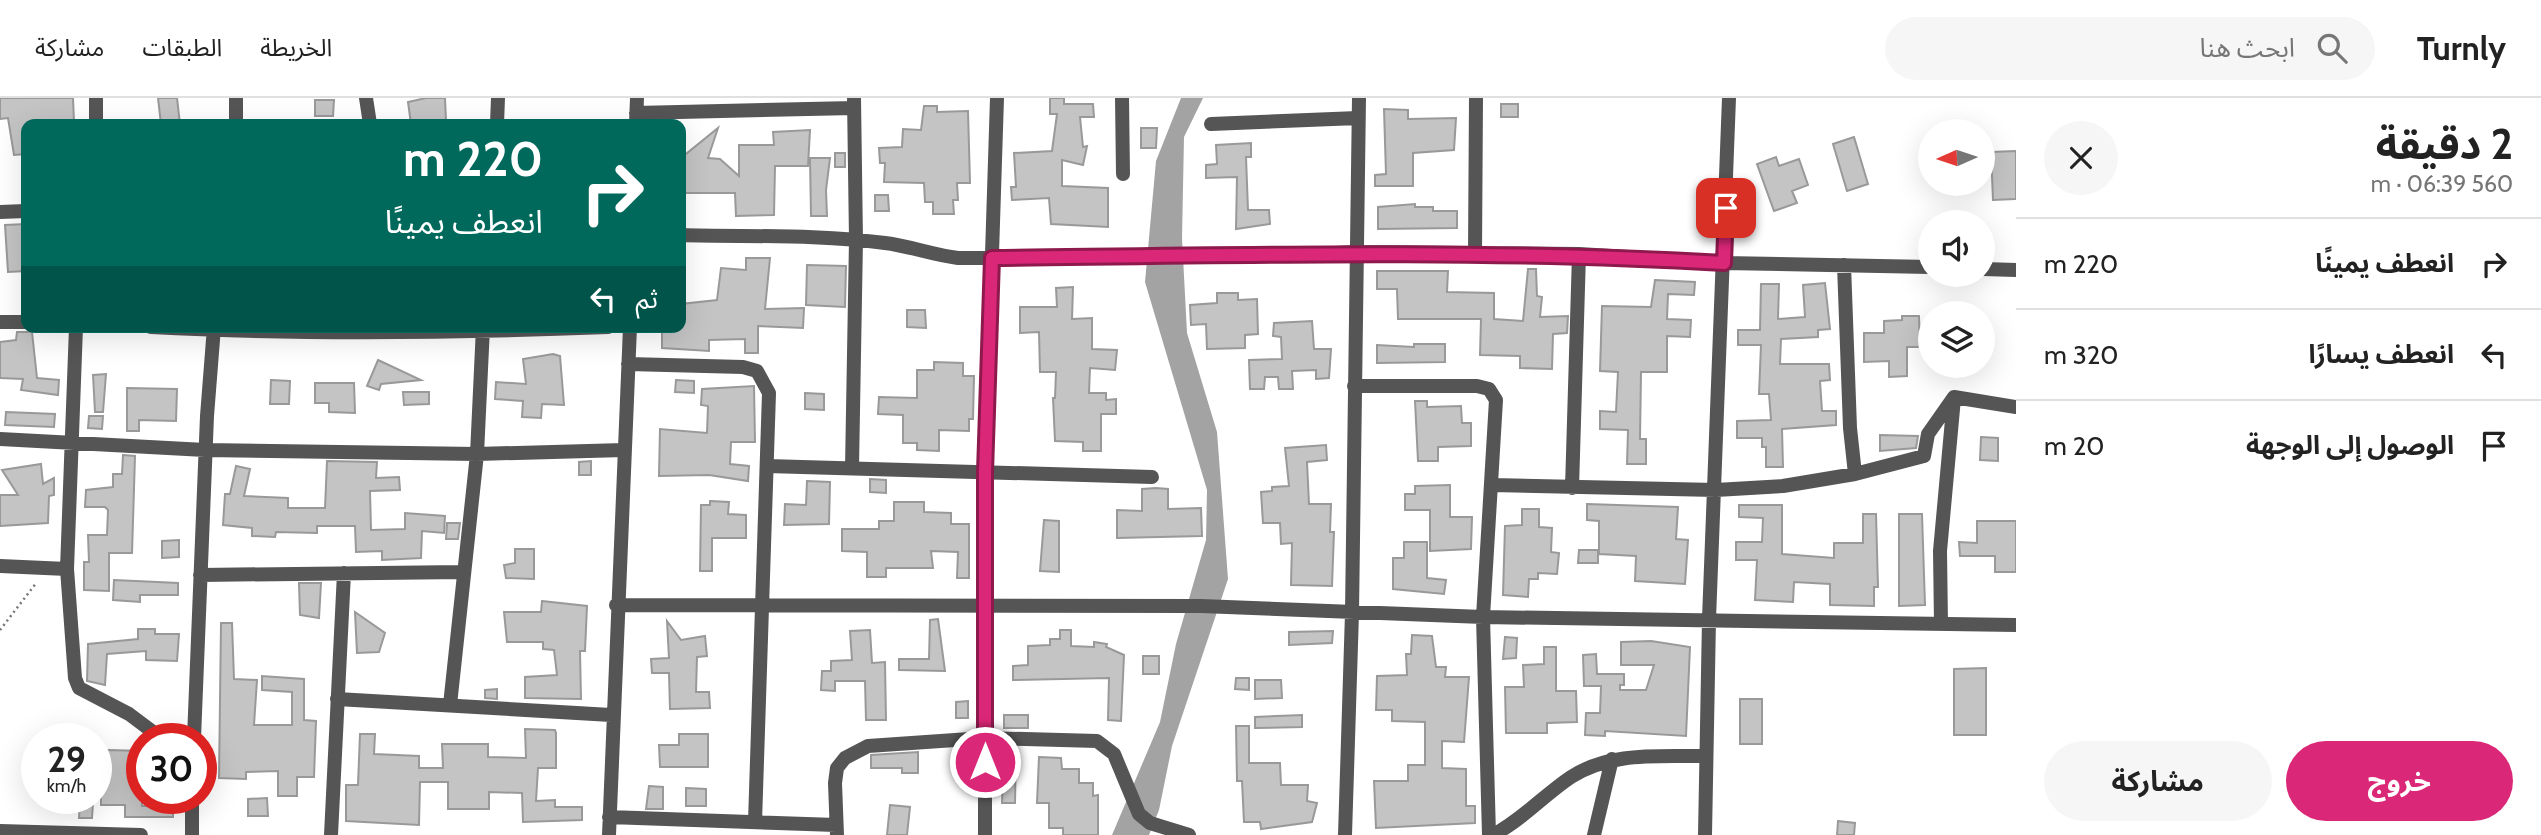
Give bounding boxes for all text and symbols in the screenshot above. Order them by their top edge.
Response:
search box [1885,17,2375,80]
text: Turnly [2417,28,2506,68]
icon: search [2313,29,2351,67]
text: ابحث هنا [2199,32,2295,64]
text: مشاركة [35,33,104,62]
text: الطبقات [142,33,222,62]
text: الخريطة [260,33,332,62]
text: 2 دقيقة [2376,118,2513,170]
north arrow [1918,119,1995,196]
map controls [1918,119,1995,378]
button: close [2044,121,2118,195]
text: 220 m [403,129,543,188]
icon: right [567,147,658,238]
text: 560 m · 06:39 [2371,170,2513,198]
pin [1696,178,1756,238]
icon: arrive [1707,189,1745,227]
text: انعطف يمينًا [385,202,543,241]
button: sound [1918,210,1995,287]
icon: right [2475,245,2513,283]
text: انعطف يمينًا [2315,247,2454,279]
text: 220 m [2044,248,2118,280]
icon: left [584,280,622,318]
text: ثم [636,283,658,315]
button: layers [1918,301,1995,378]
icon: left [2475,336,2513,374]
text: انعطف يسارًا [2308,338,2454,370]
text: 320 m [2044,339,2119,371]
icon: arrive [2475,427,2513,465]
text: الوصول إلى الوجهة [2246,429,2454,461]
text: 20 m [2044,430,2104,462]
speed limit sign: 30 [126,723,217,814]
position arrow [948,725,1022,799]
text: 29 [47,738,86,781]
button: مشاركة [2044,741,2272,821]
button: خروج [2286,741,2513,821]
text: km/h [47,775,86,797]

